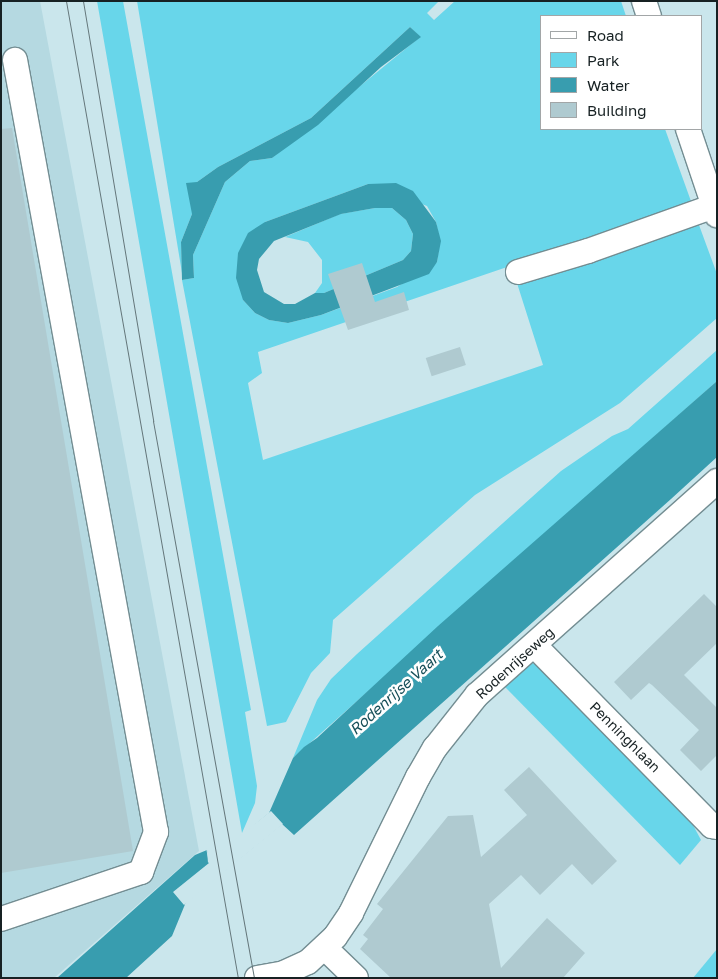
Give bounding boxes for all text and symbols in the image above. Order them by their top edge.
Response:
legend [540,15,703,130]
text: Road [587,26,624,44]
text: Park [587,51,619,69]
text: Water [587,76,630,94]
text: Building [587,101,647,119]
street label: Rodenrijseweg [472,623,558,703]
water label: Rodenrijse Vaart [346,646,446,738]
street label: Penninghlaan [586,698,664,776]

